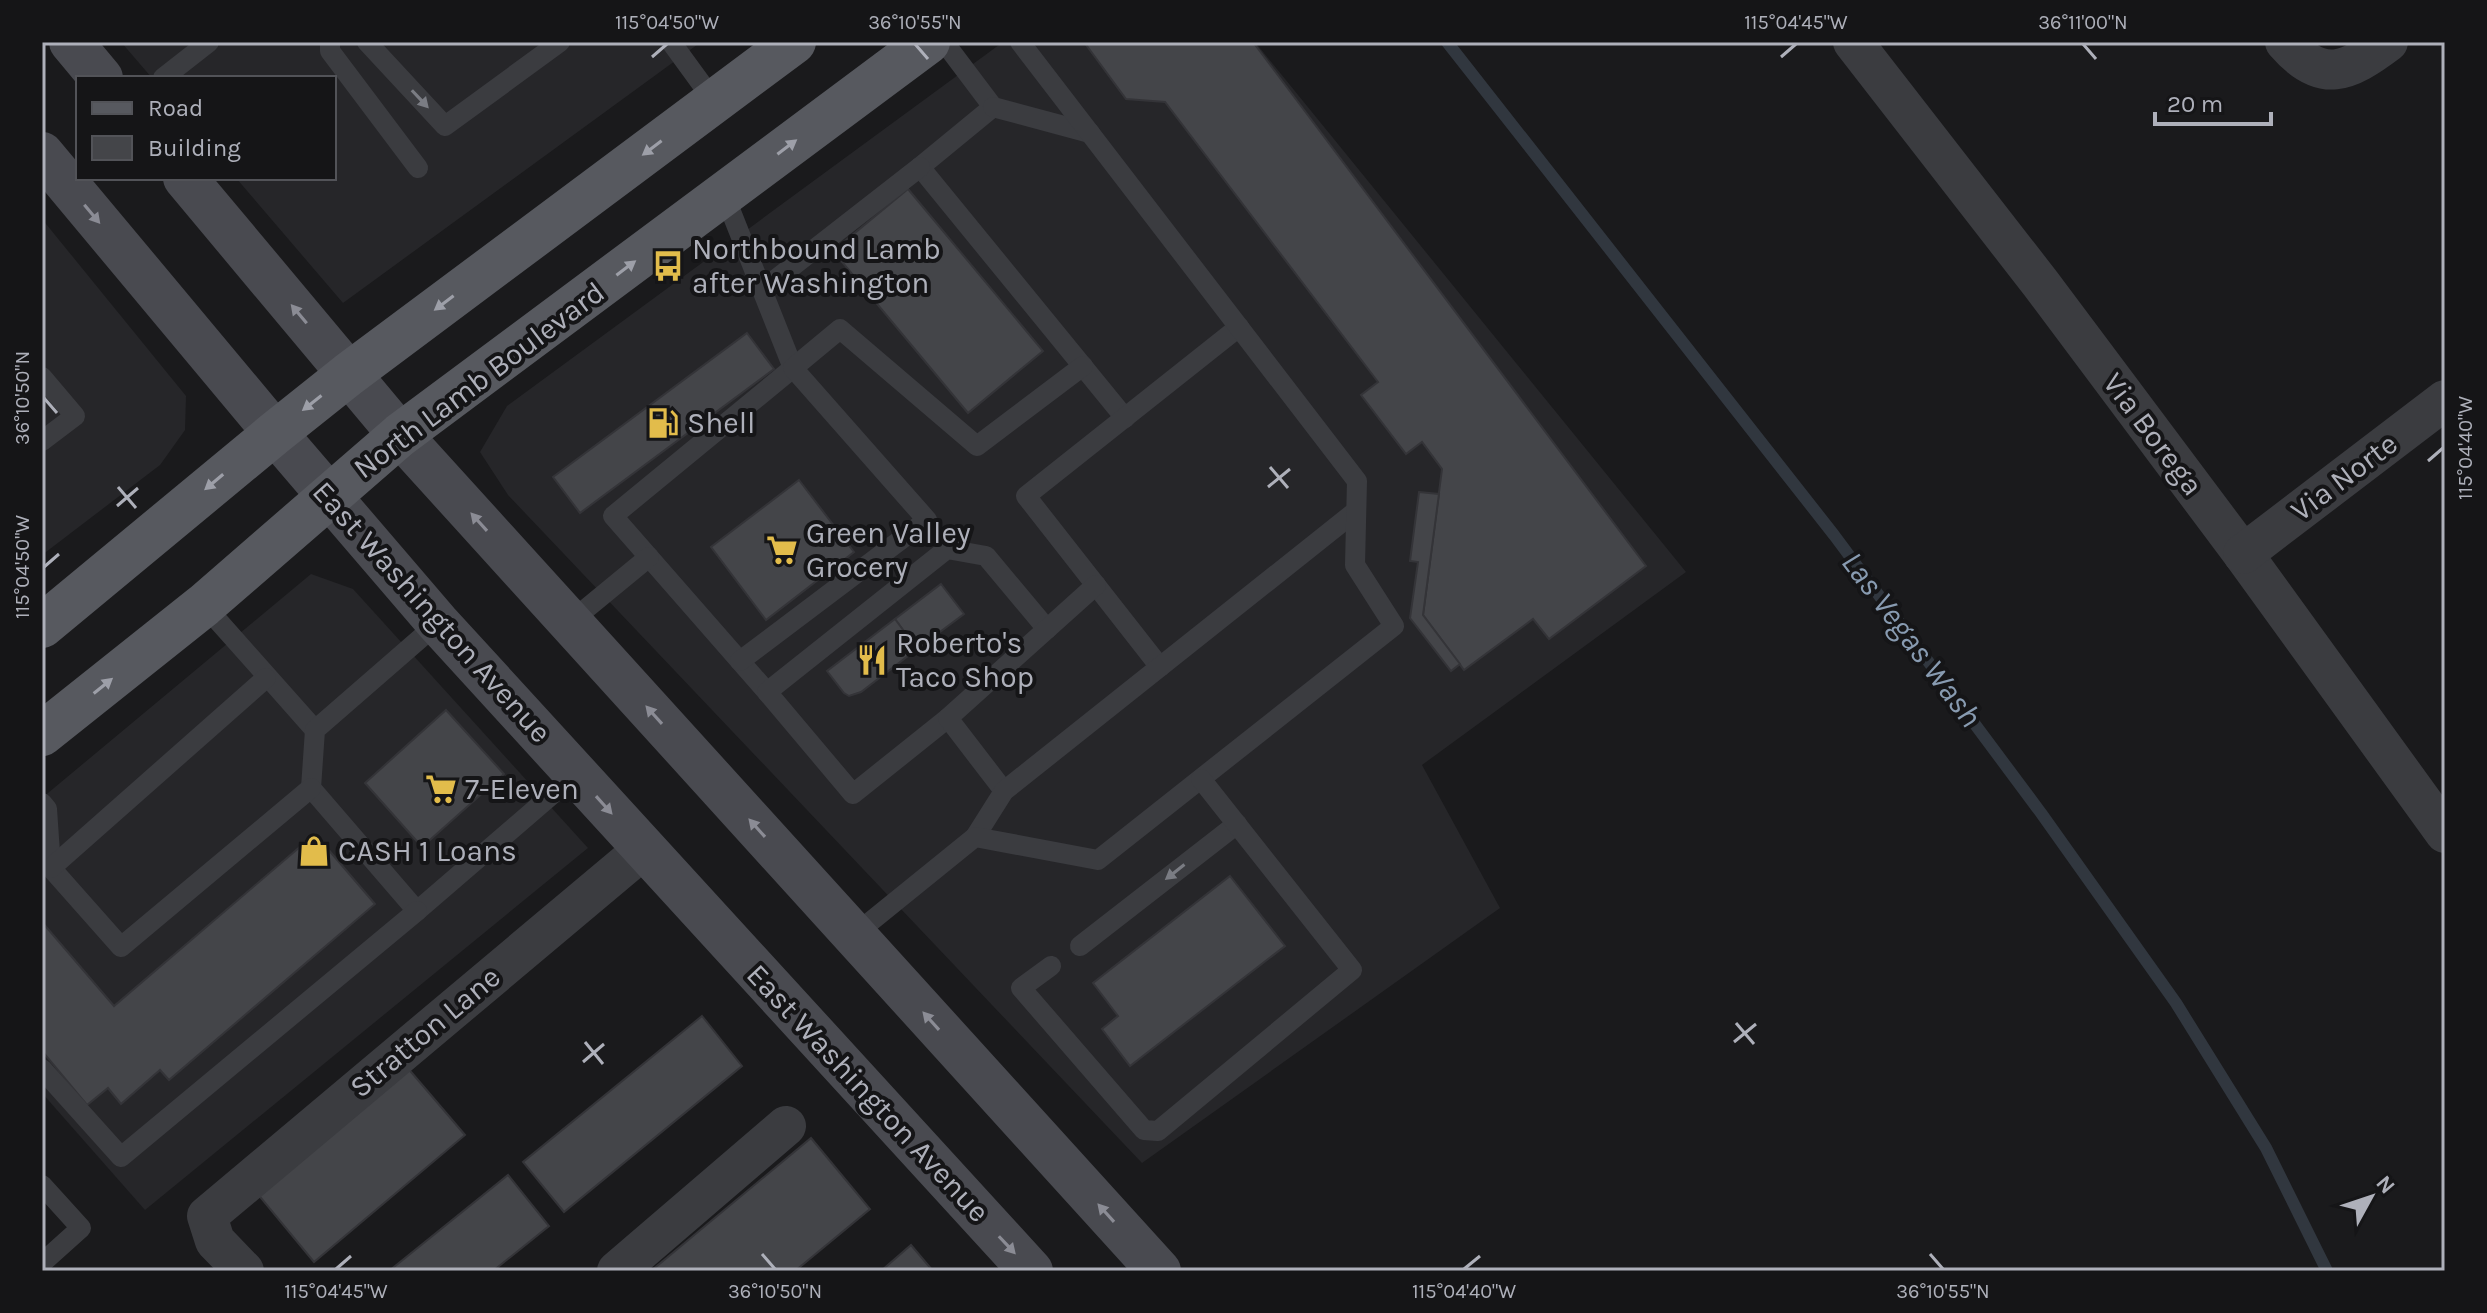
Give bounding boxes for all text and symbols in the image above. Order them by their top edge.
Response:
text: 115°04'50"W [615,11,719,34]
text: 36°10'55"N [868,11,962,34]
text: 115°04'45"W [1744,11,1848,34]
text: 36°11'00"N [2038,11,2128,34]
legend [76,76,336,180]
scale bar [2155,76,2271,126]
one-way arrow [411,89,429,108]
text: 20 m [2167,90,2223,118]
text: Road [148,94,203,122]
text: Building [148,134,241,162]
one-way arrow [642,139,662,155]
one-way arrow [777,140,797,156]
one-way arrow [83,204,100,224]
place label: Northbound Lamb after Washington [692,231,941,301]
bus stop icon: Northbound Lamb after Washington [651,249,685,283]
one-way arrow [616,260,636,276]
street label: North Lamb Boulevard [346,274,612,486]
one-way arrow [434,295,454,311]
one-way arrow [291,305,308,325]
text: 36°10'50"N [11,351,34,445]
street label: Via Borega [2095,366,2211,502]
one-way arrow [302,395,322,411]
text: 115°04'40"W [2454,396,2477,500]
place label: Shell [687,405,755,441]
fuel station icon: Shell [646,406,680,440]
street label: Via Norte [2284,425,2404,529]
one-way arrow [204,474,225,491]
street label: East Washington Avenue [305,474,559,750]
one-way arrow [471,513,489,532]
text: 115°04'50"W [11,515,34,619]
place label: Green Valley Grocery [806,515,971,585]
supermarket icon: Green Valley Grocery [765,533,799,567]
water label: Las Vegas Wash [1834,545,1989,734]
place label: Roberto's Taco Shop [896,625,1034,695]
restaurant icon: Roberto's Taco Shop [855,643,889,677]
one-way arrow [93,678,113,694]
one-way arrow [645,706,663,725]
place label: 7-Eleven [465,771,579,807]
supermarket icon: 7-Eleven [424,772,458,806]
one-way arrow [595,796,613,815]
one-way arrow [748,819,766,838]
place label: CASH 1 Loans [338,833,517,869]
shop icon: CASH 1 Loans [297,834,331,868]
one-way arrow [1165,863,1185,880]
street label: East Washington Avenue [739,957,997,1229]
street label: Stratton Lane [343,959,507,1105]
one-way arrow [923,1011,941,1030]
north arrow [2331,1157,2411,1237]
text: N [2371,1170,2401,1199]
one-way arrow [1098,1204,1115,1224]
one-way arrow [998,1235,1016,1254]
text: 115°04'45"W [284,1280,388,1303]
text: 36°10'50"N [728,1280,822,1303]
text: 115°04'40"W [1412,1280,1516,1303]
text: 36°10'55"N [1896,1280,1990,1303]

